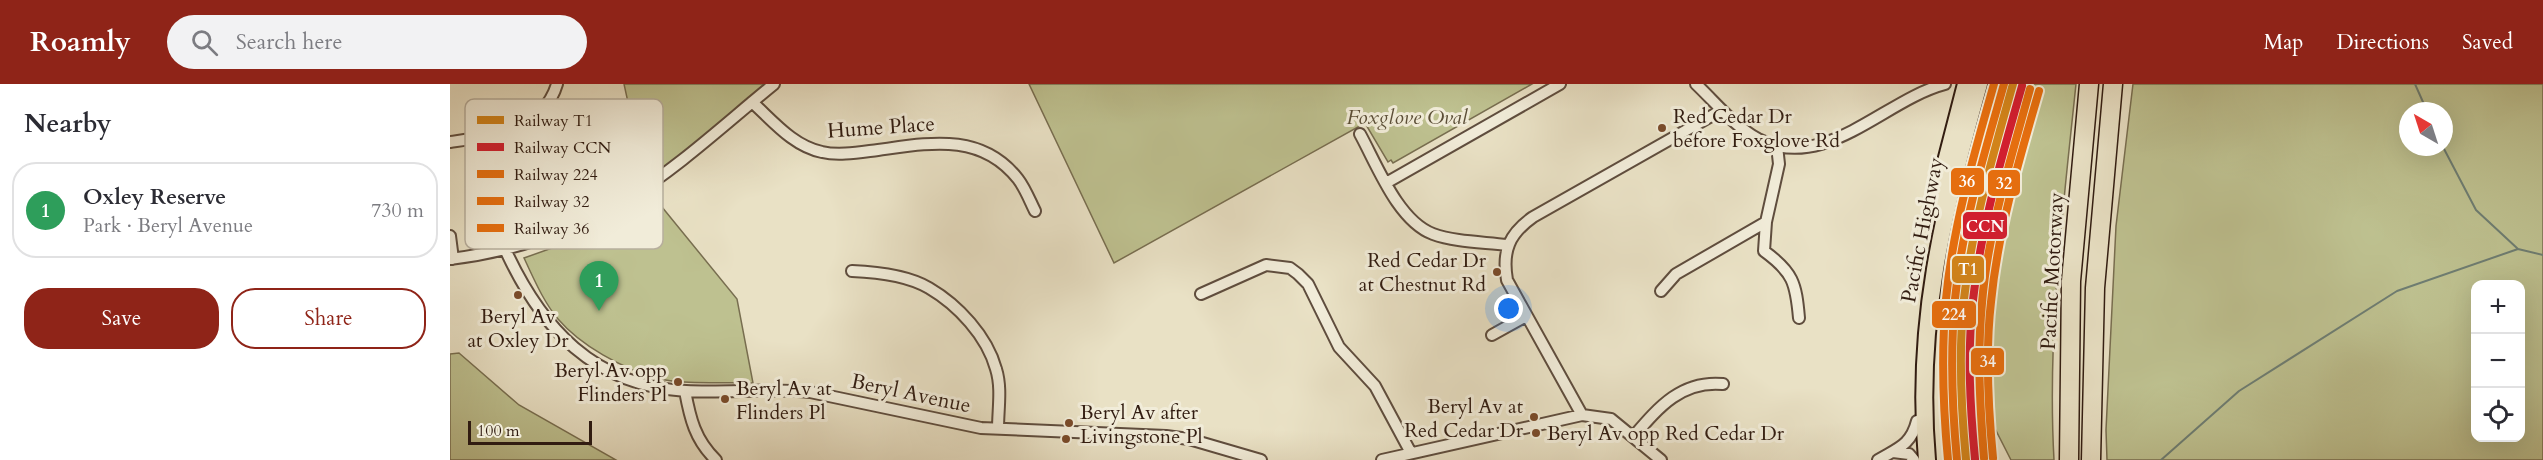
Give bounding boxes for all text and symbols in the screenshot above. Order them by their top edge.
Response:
search box [167,15,587,69]
text: Roamly [30,23,131,61]
icon: search [188,26,221,59]
text: Search here [236,27,342,57]
text: Map [2263,28,2303,57]
text: Directions [2336,28,2429,57]
text: Saved [2462,28,2513,57]
legend [465,99,663,249]
north arrow [2399,102,2453,156]
park label: Foxglove Oval [1347,103,1469,132]
place label: Red Cedar Dr before Foxglove Rd [1673,103,1840,154]
text: Nearby [24,106,112,141]
street label: Hume Place [826,109,936,146]
text: Railway T1 [514,110,593,132]
marker: Red Cedar Dr before Foxglove Rd [1656,122,1668,134]
text: Railway CCN [514,137,612,159]
street label: Pacific Highway [1894,155,1951,305]
text: Railway 224 [514,164,598,186]
line badge: 36 [1950,167,1985,196]
line badge: 32 [1987,169,2021,197]
text: 36 [1959,171,1975,193]
text: 32 [1996,173,2012,195]
text: Oxley Reserve [83,182,226,212]
text: Railway 32 [514,191,589,213]
street label: Pacific Motorway [2034,191,2071,351]
text: 1 [40,197,51,224]
text: 730 m [371,197,424,224]
line badge: CCN [1962,211,2008,240]
text: Park · Beryl Avenue [83,212,253,239]
text: CCN [1966,216,2004,238]
text: Railway 36 [514,218,589,240]
place label: Red Cedar Dr at Chestnut Rd [1359,247,1487,298]
line badge: T1 [1951,255,1985,284]
text: T1 [1958,259,1978,281]
pin: 1 [580,262,618,311]
marker: Red Cedar Dr at Chestnut Rd [1491,266,1503,278]
map controls [2471,280,2525,442]
button: + [2471,280,2525,334]
button: Save [24,288,219,349]
button: Share [231,288,426,349]
marker: Beryl Av at Oxley Dr [512,289,524,301]
your location [1494,294,1523,323]
line badge: 224 [1931,300,1977,329]
place label: Beryl Av at Oxley Dr [467,303,569,354]
text: 224 [1942,304,1966,326]
button: − [2471,334,2525,388]
line badge: 34 [1970,347,2005,376]
text: 34 [1980,351,1996,373]
place label: Beryl Av opp Flinders Pl [554,357,667,408]
street label: Beryl Avenue [848,367,973,420]
place label: Beryl Av at Flinders Pl [736,375,832,426]
marker: Beryl Av opp Flinders Pl [672,376,684,388]
button: locate [2471,388,2525,442]
marker: Beryl Av at Flinders Pl [719,393,731,405]
place label: Beryl Av at Red Cedar Dr [1404,393,1524,444]
place label: Beryl Av after Livingstone Pl [1080,399,1203,450]
marker: Beryl Av at Red Cedar Dr [1528,411,1540,423]
marker: Beryl Av after Livingstone Pl [1063,417,1075,429]
scale bar [468,418,592,446]
text: 100 m [477,420,519,442]
place label: Beryl Av opp Red Cedar Dr [1547,420,1785,447]
marker: Beryl Av opp Red Cedar Dr [1530,427,1542,439]
unlabelled marker [1060,433,1072,445]

